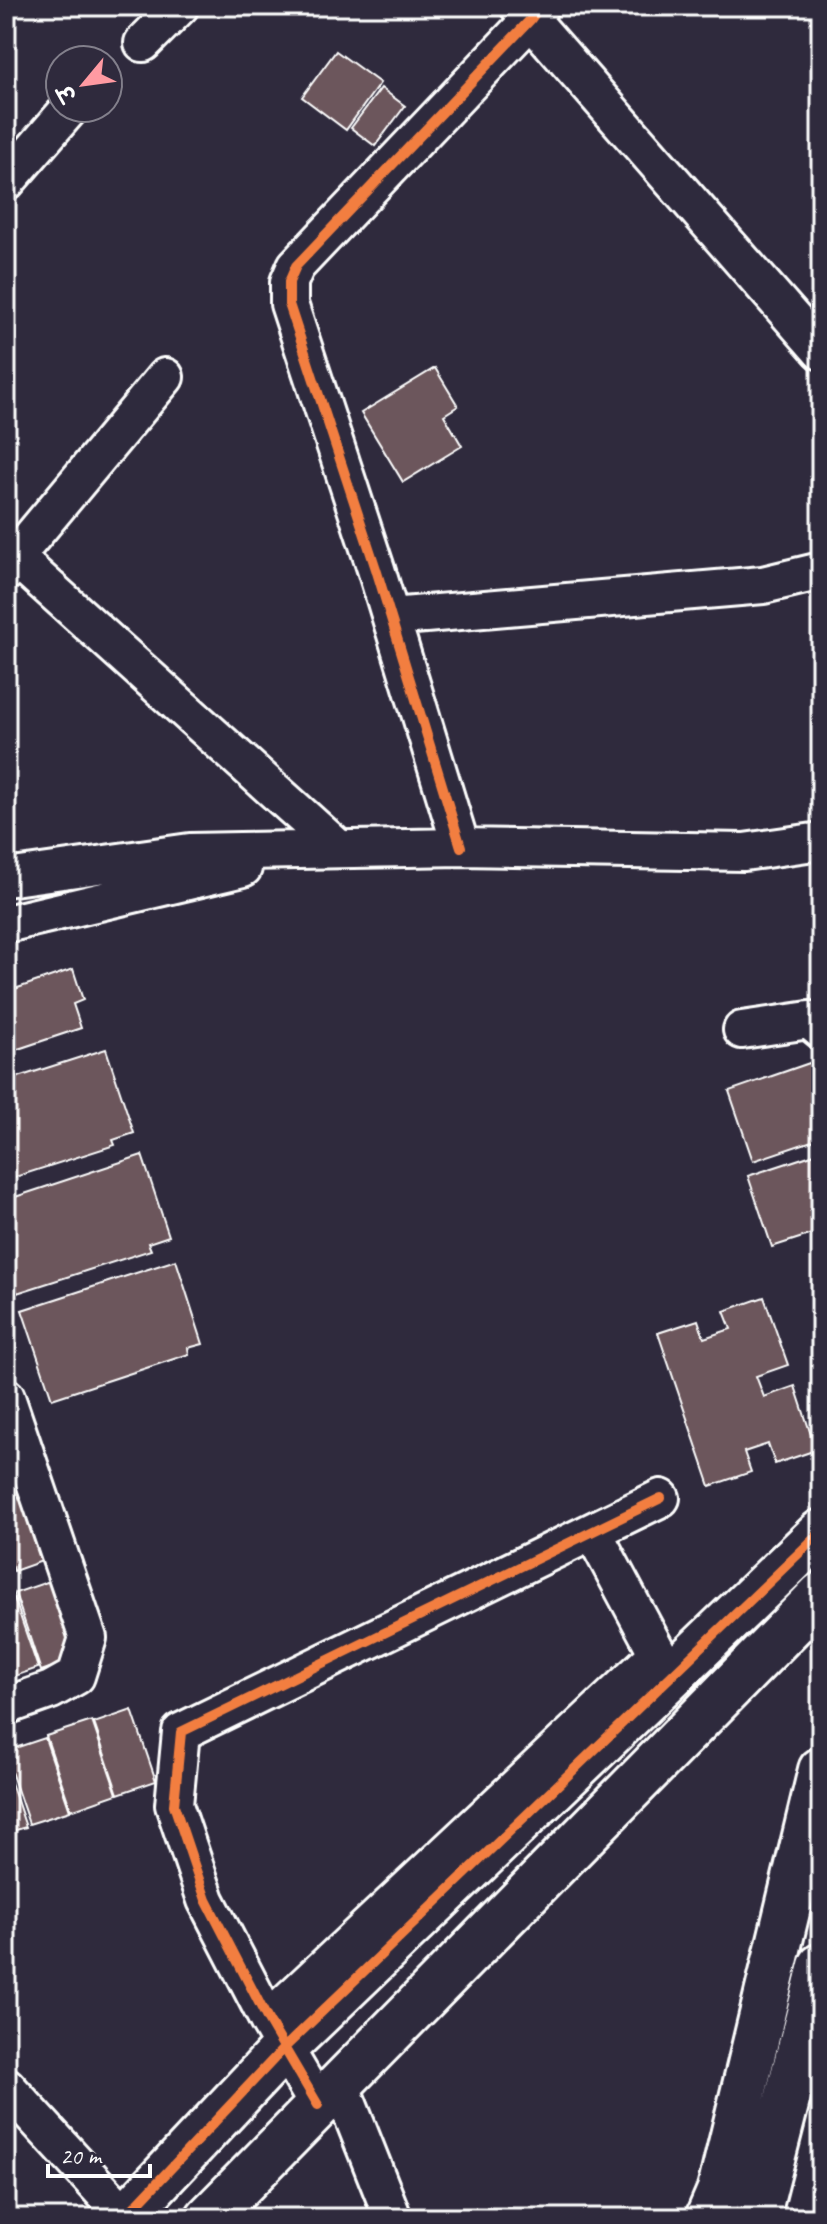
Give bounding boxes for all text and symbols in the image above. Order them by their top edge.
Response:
north arrow [44,44,124,124]
text: उ [50,78,84,108]
scale bar [48,2128,150,2178]
text: 20 m [60,2141,103,2171]

